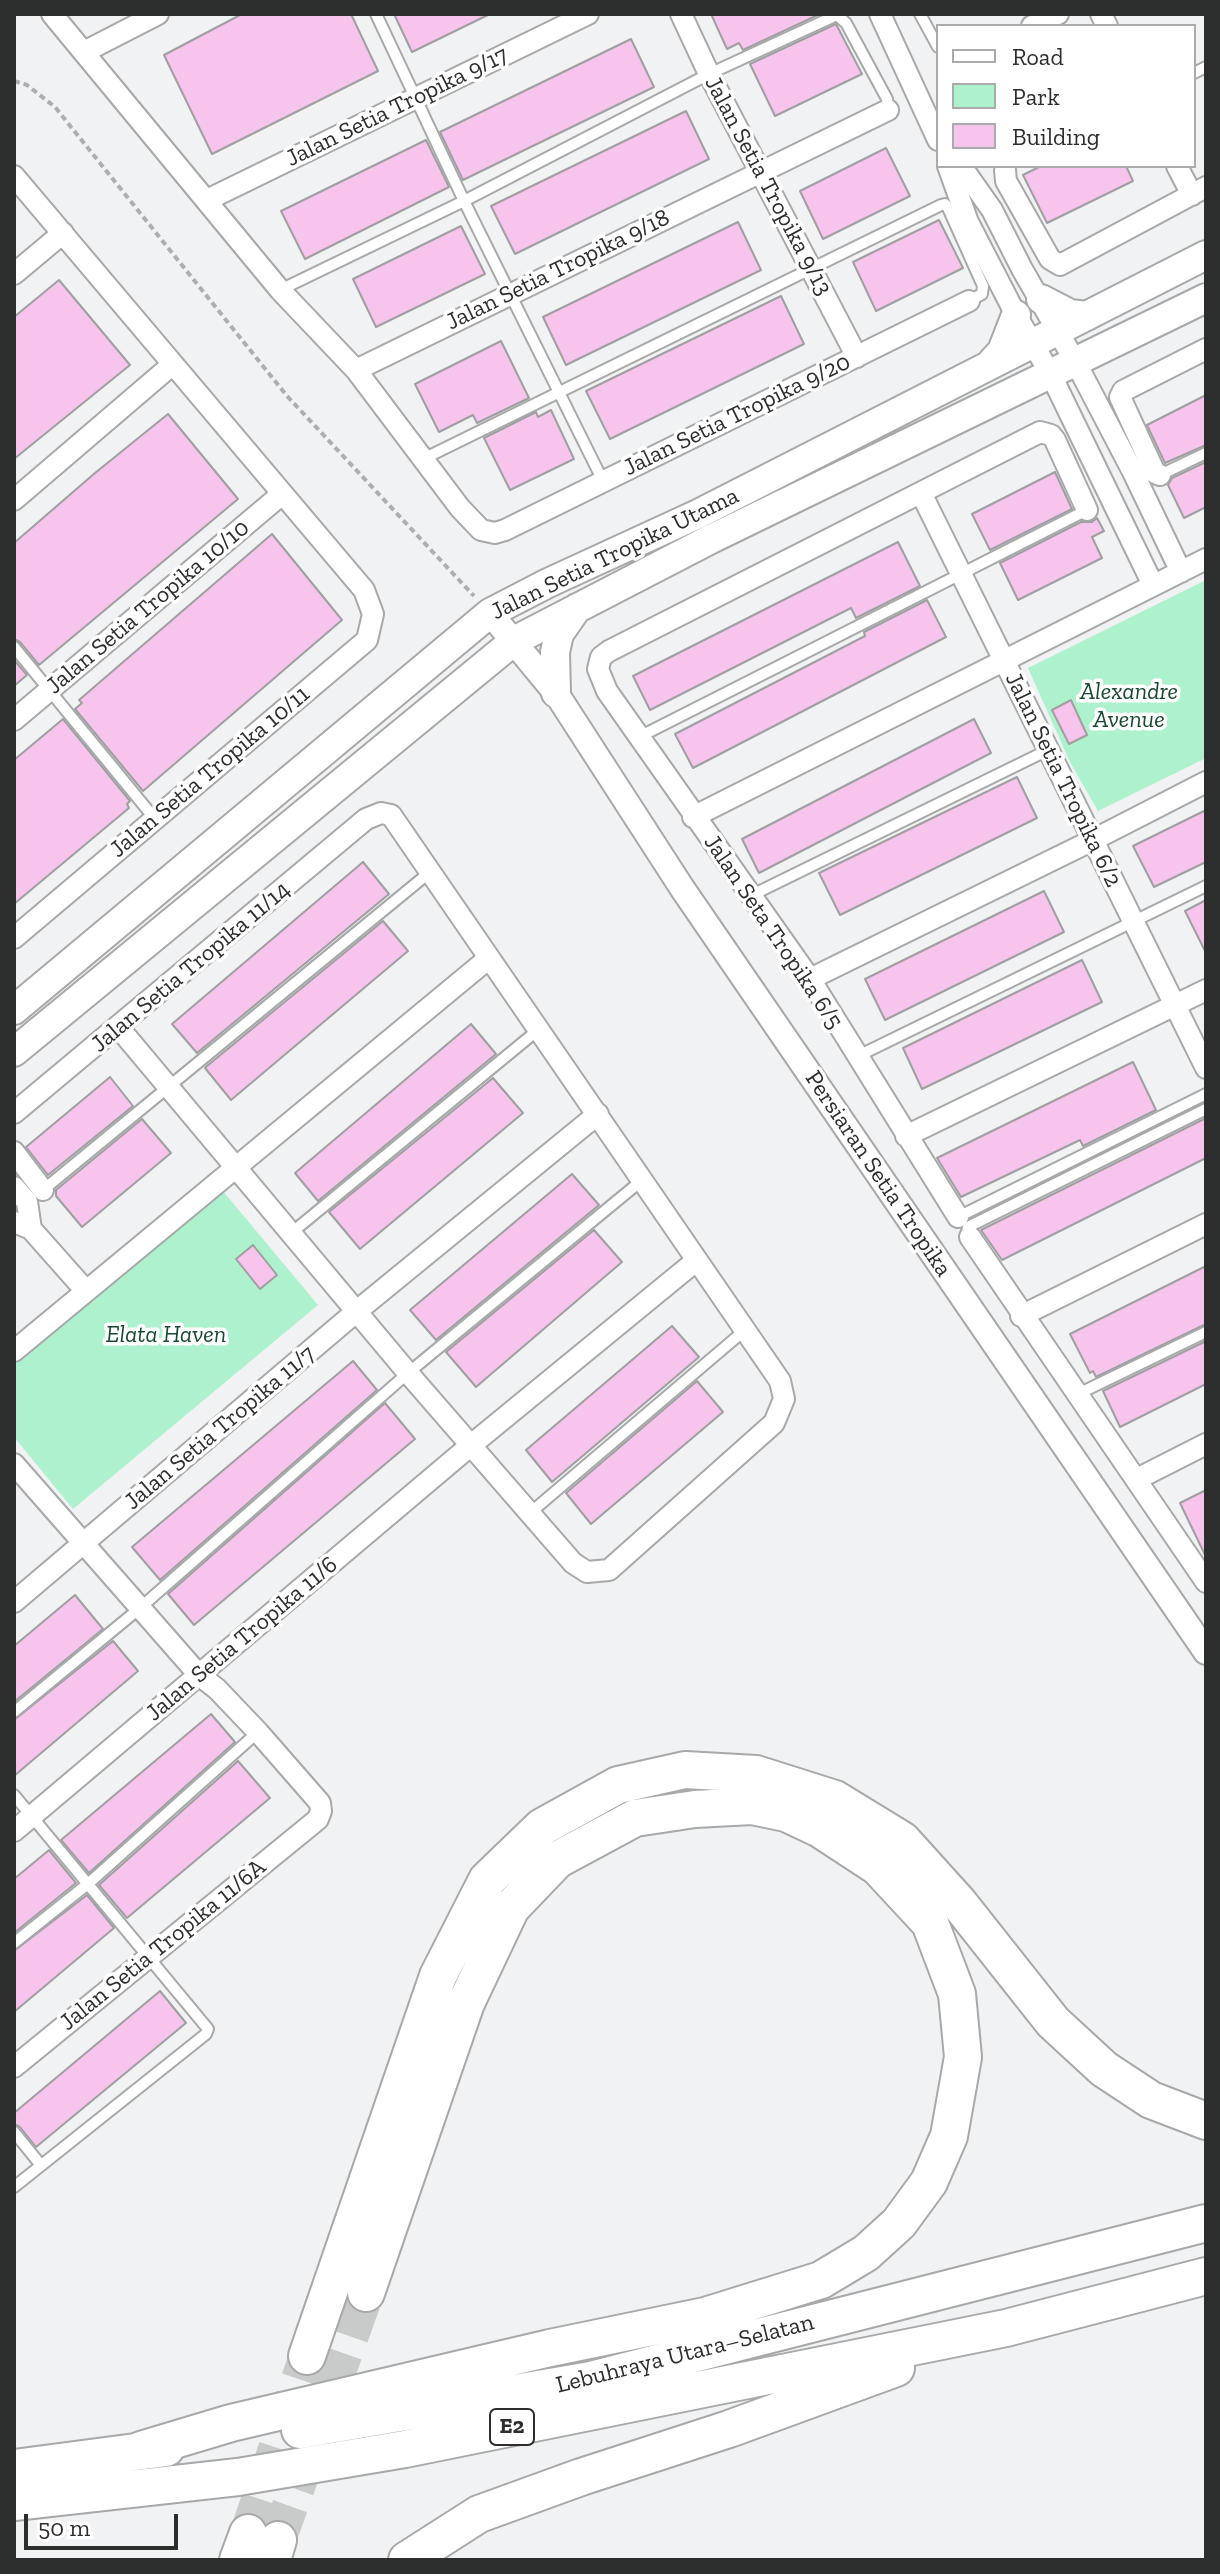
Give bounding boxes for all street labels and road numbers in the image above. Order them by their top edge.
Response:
street label: Jalan Setia Tropika 9/17 [281,41,513,173]
street label: Jalan Setia Tropika 9/13 [698,72,838,300]
street label: Jalan Setia Tropika 9/18 [442,203,674,337]
street label: Jalan Setia Tropika 9/20 [619,347,855,483]
street label: Jalan Setia Tropika Utama [486,481,744,627]
street label: Jalan Setia Tropika 10/10 [41,514,255,700]
street label: Jalan Setia Tropika 6/2 [999,668,1127,892]
street label: Jalan Setia Tropika 10/11 [104,680,316,864]
street label: Jalan Seta Tropika 6/5 [697,829,849,1035]
street label: Jalan Setia Tropika 11/14 [86,875,296,1059]
street label: Persiaran Setia Tropika [798,1066,958,1282]
street label: Jalan Setia Tropika 11/7 [119,1340,321,1516]
street label: Jalan Setia Tropika 11/6 [140,1550,344,1728]
street label: Jalan Setia Tropika 11/6A [54,1853,272,2037]
street label: Lebuhraya Utara–Selatan [553,2308,817,2400]
road number: E2 [490,2409,534,2445]

